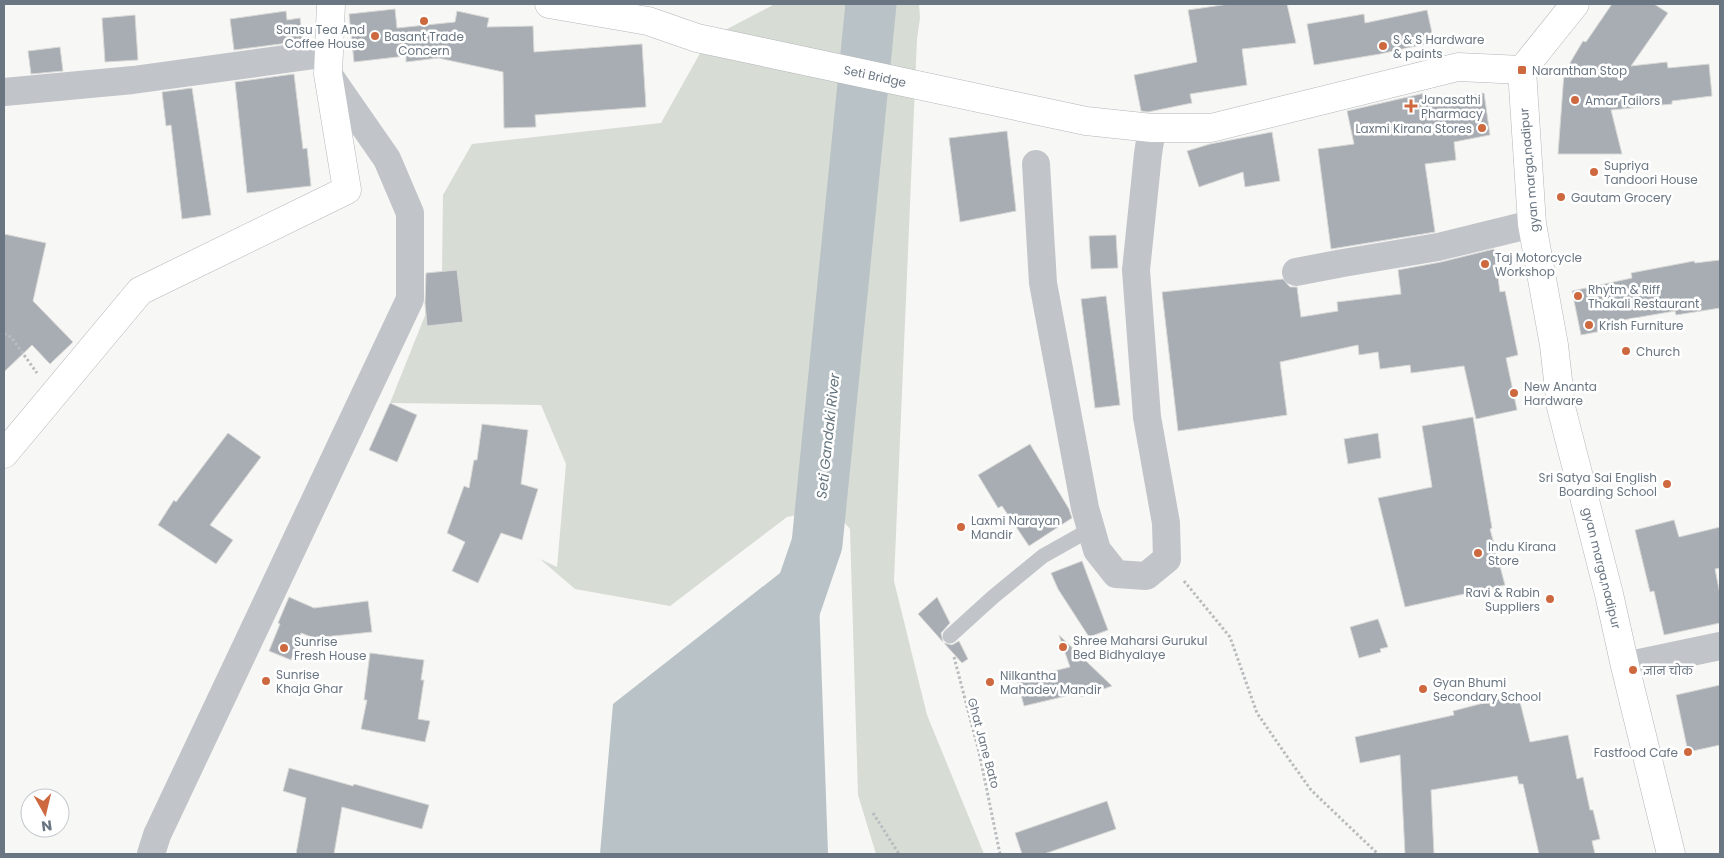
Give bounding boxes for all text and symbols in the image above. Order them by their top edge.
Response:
marker: Basant Trade Concern [418,15,430,27]
place label: Sansu Tea And Coffee House [276,21,365,52]
place label: Basant Trade Concern [384,28,464,59]
marker: Sansu Tea And Coffee House [369,30,381,42]
place label: S & S Hardware & paints [1393,31,1484,62]
marker: S & S Hardware & paints [1377,40,1389,52]
street label: Seti Bridge [842,61,908,91]
place label: Naranthan Stop [1532,62,1627,79]
marker: Naranthan Stop [1516,64,1528,76]
place label: Janasathi Pharmacy [1421,91,1483,122]
place label: Amar Tailors [1585,92,1660,109]
marker: Amar Tailors [1569,94,1581,106]
marker: Janasathi Pharmacy [1405,100,1417,112]
street label: gyan marga,nadipur [1515,107,1543,233]
place label: Laxmi Kirana Stores [1355,120,1472,137]
marker: Laxmi Kirana Stores [1476,122,1488,134]
place label: Supriya Tandoori House [1604,157,1698,188]
marker: Supriya Tandoori House [1588,166,1600,178]
place label: Gautam Grocery [1571,189,1672,206]
marker: Gautam Grocery [1555,191,1567,203]
place label: Taj Motorcycle Workshop [1495,249,1582,280]
marker: Taj Motorcycle Workshop [1479,258,1491,270]
place label: Rhytm & Riff Thakali Restaurant [1588,281,1699,312]
marker: Rhytm & Riff Thakali Restaurant [1572,290,1584,302]
place label: Krish Furniture [1599,317,1684,334]
marker: Krish Furniture [1583,319,1595,331]
place label: Church [1636,343,1680,360]
marker: Church [1620,345,1632,357]
water label: Seti Gandaki River [811,371,845,500]
place label: New Ananta Hardware [1524,378,1597,409]
marker: New Ananta Hardware [1508,387,1520,399]
place label: Sri Satya Sai English Boarding School [1539,469,1657,500]
marker: Sri Satya Sai English Boarding School [1661,478,1673,490]
street label: gyan marga,nadipur [1579,506,1625,631]
place label: Laxmi Narayan Mandir [971,512,1060,543]
marker: Laxmi Narayan Mandir [955,521,967,533]
place label: Indu Kirana Store [1488,538,1556,569]
marker: Indu Kirana Store [1472,547,1484,559]
place label: Ravi & Rabin Suppliers [1465,584,1540,615]
marker: Ravi & Rabin Suppliers [1544,593,1556,605]
place label: Shree Maharsi Gurukul Bed Bidhyalaye [1073,632,1207,663]
place label: Sunrise Fresh House [294,633,366,664]
marker: Shree Maharsi Gurukul Bed Bidhyalaye [1057,641,1069,653]
marker: Sunrise Fresh House [278,642,290,654]
place label: ज्ञान चोक [1642,662,1694,679]
marker: ज्ञान चोक [1627,664,1639,676]
place label: Sunrise Khaja Ghar [276,666,343,697]
place label: Nilkantha Mahadev Mandir [1000,667,1102,698]
place label: Gyan Bhumi Secondary School [1433,674,1541,705]
marker: Sunrise Khaja Ghar [260,675,272,687]
marker: Nilkantha Mahadev Mandir [984,676,996,688]
marker: Gyan Bhumi Secondary School [1417,683,1429,695]
street label: Ghat Jane Bato [964,696,1004,790]
place label: Fastfood Cafe [1594,744,1678,761]
marker: Fastfood Cafe [1682,746,1694,758]
north arrow [20,788,70,838]
text: N [40,815,53,837]

